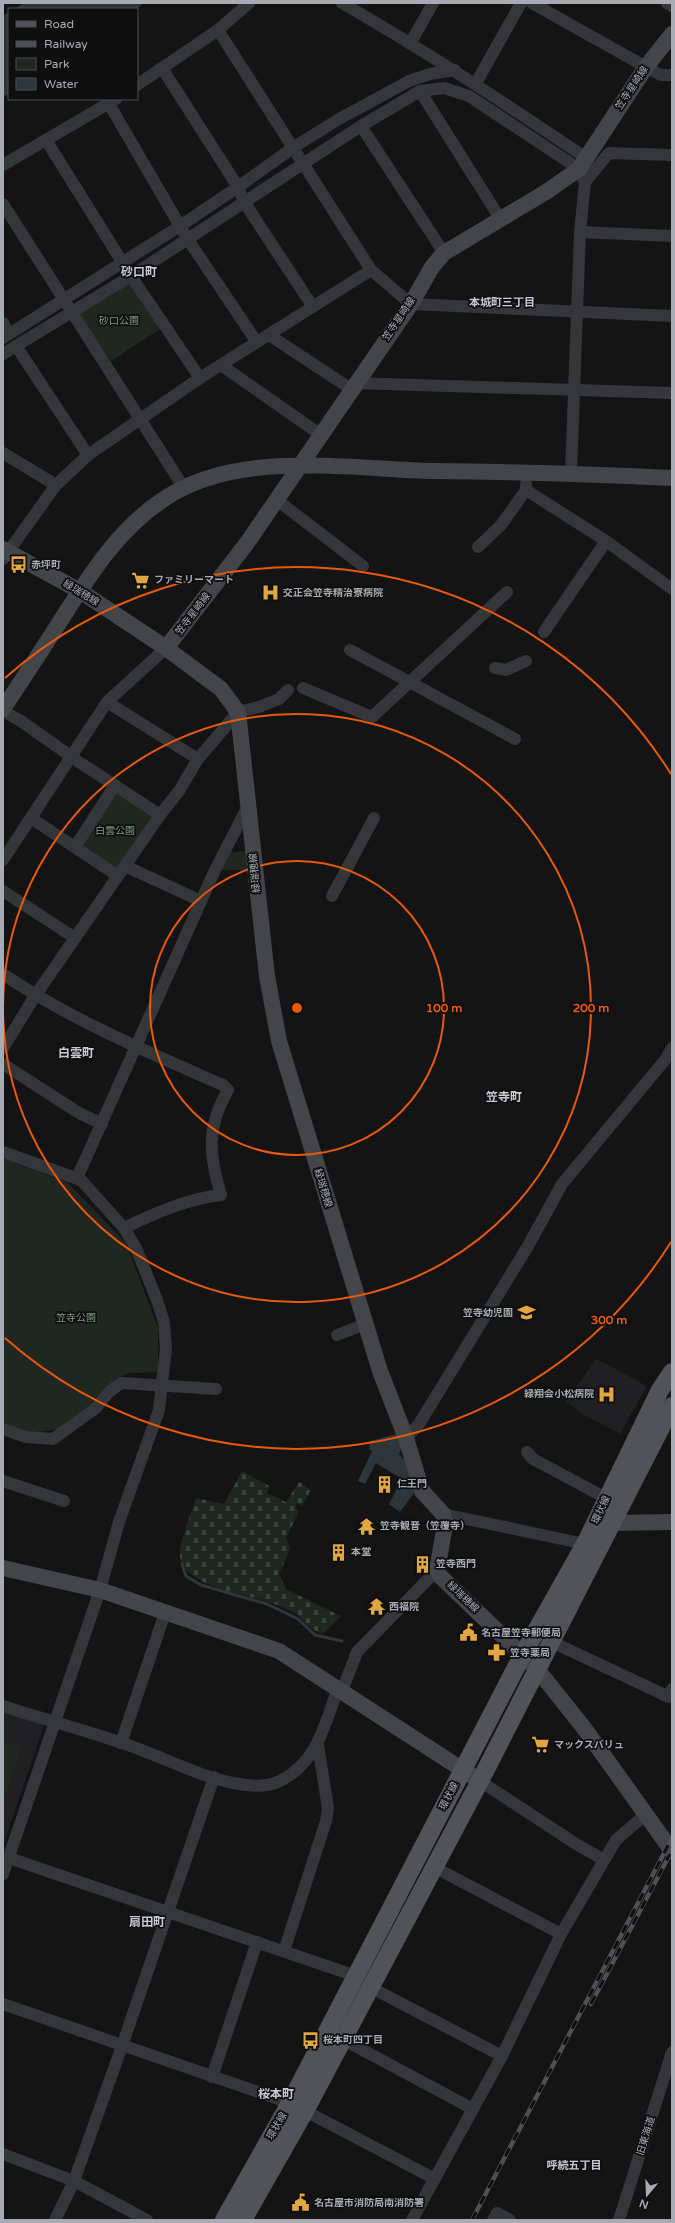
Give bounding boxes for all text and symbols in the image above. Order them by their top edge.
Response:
legend [8,8,138,100]
text: Road [44,17,74,31]
text: Railway [44,37,88,51]
text: Park [44,57,70,71]
street label: 笠寺星崎線 [613,64,651,112]
text: Water [44,77,79,91]
district label: 砂口町 [120,265,157,279]
street label: 笠寺星崎線 [380,295,418,343]
district label: 本城町三丁目 [469,296,535,309]
park label: 砂口公園 [99,315,139,327]
bus stop icon: 赤坪町 [8,555,28,575]
place label: 赤坪町 [31,559,61,571]
supermarket icon: ファミリーマート [131,570,151,590]
place label: ファミリーマート [154,574,234,586]
street label: 緑瑞穂線 [61,578,101,608]
hospital icon: 交正会笠寺精治寮病院 [260,583,280,603]
place label: 交正会笠寺精治寮病院 [283,587,383,599]
street label: 笠寺星崎線 [173,590,213,638]
park label: 白雲公園 [95,825,135,837]
street label: 緑瑞穂線 [247,853,263,893]
centre of rings [290,1001,304,1015]
text: 100 m [426,1001,462,1015]
text: 200 m [573,1001,609,1015]
district label: 白雲町 [58,1046,94,1060]
district label: 笠寺町 [485,1090,522,1104]
street label: 緑瑞穂線 [311,1167,335,1209]
school or university icon: 笠寺幼児園 [516,1303,536,1323]
place label: 笠寺幼児園 [462,1307,513,1319]
park label: 笠寺公園 [56,1312,96,1324]
text: 300 m [591,1313,627,1327]
hospital icon: 緑翔会小松病院 [597,1384,617,1404]
place label: 緑翔会小松病院 [524,1388,594,1400]
building icon: 仁王門 [374,1474,394,1494]
place label: 仁王門 [397,1478,427,1490]
street label: 環状線 [589,1494,613,1526]
temple icon: 笠寺観音（笠覆寺） [357,1516,377,1536]
place label: 笠寺観音（笠覆寺） [379,1520,470,1532]
building icon: 本堂 [328,1542,348,1562]
place label: 本堂 [350,1546,371,1558]
building icon: 笠寺西門 [413,1554,433,1574]
place label: 笠寺西門 [435,1558,476,1570]
street label: 緑瑞穂線 [444,1579,482,1615]
temple icon: 西福院 [366,1597,386,1617]
place label: 西福院 [389,1601,419,1613]
public building icon: 名古屋笠寺郵便局 [458,1623,478,1643]
place label: 名古屋笠寺郵便局 [481,1627,561,1639]
pharmacy icon: 笠寺薬局 [487,1643,507,1663]
place label: 笠寺薬局 [509,1647,550,1659]
supermarket icon: マックスバリュ [531,1735,551,1755]
place label: マックスバリュ [554,1739,624,1751]
street label: 環状線 [437,1780,461,1812]
district label: 扇田町 [129,1915,165,1929]
bus stop icon: 桜本町四丁目 [300,2030,320,2050]
place label: 桜本町四丁目 [323,2034,383,2046]
district label: 桜本町 [258,2087,294,2101]
street label: 環状線 [264,2110,290,2142]
street label: 旧東海道 [634,2115,658,2157]
district label: 呼続五丁目 [547,2159,602,2172]
north arrow [627,2175,667,2215]
public building icon: 名古屋市消防局南消防署 [291,2193,311,2213]
text: N [638,2196,650,2212]
place label: 名古屋市消防局南消防署 [314,2197,424,2209]

